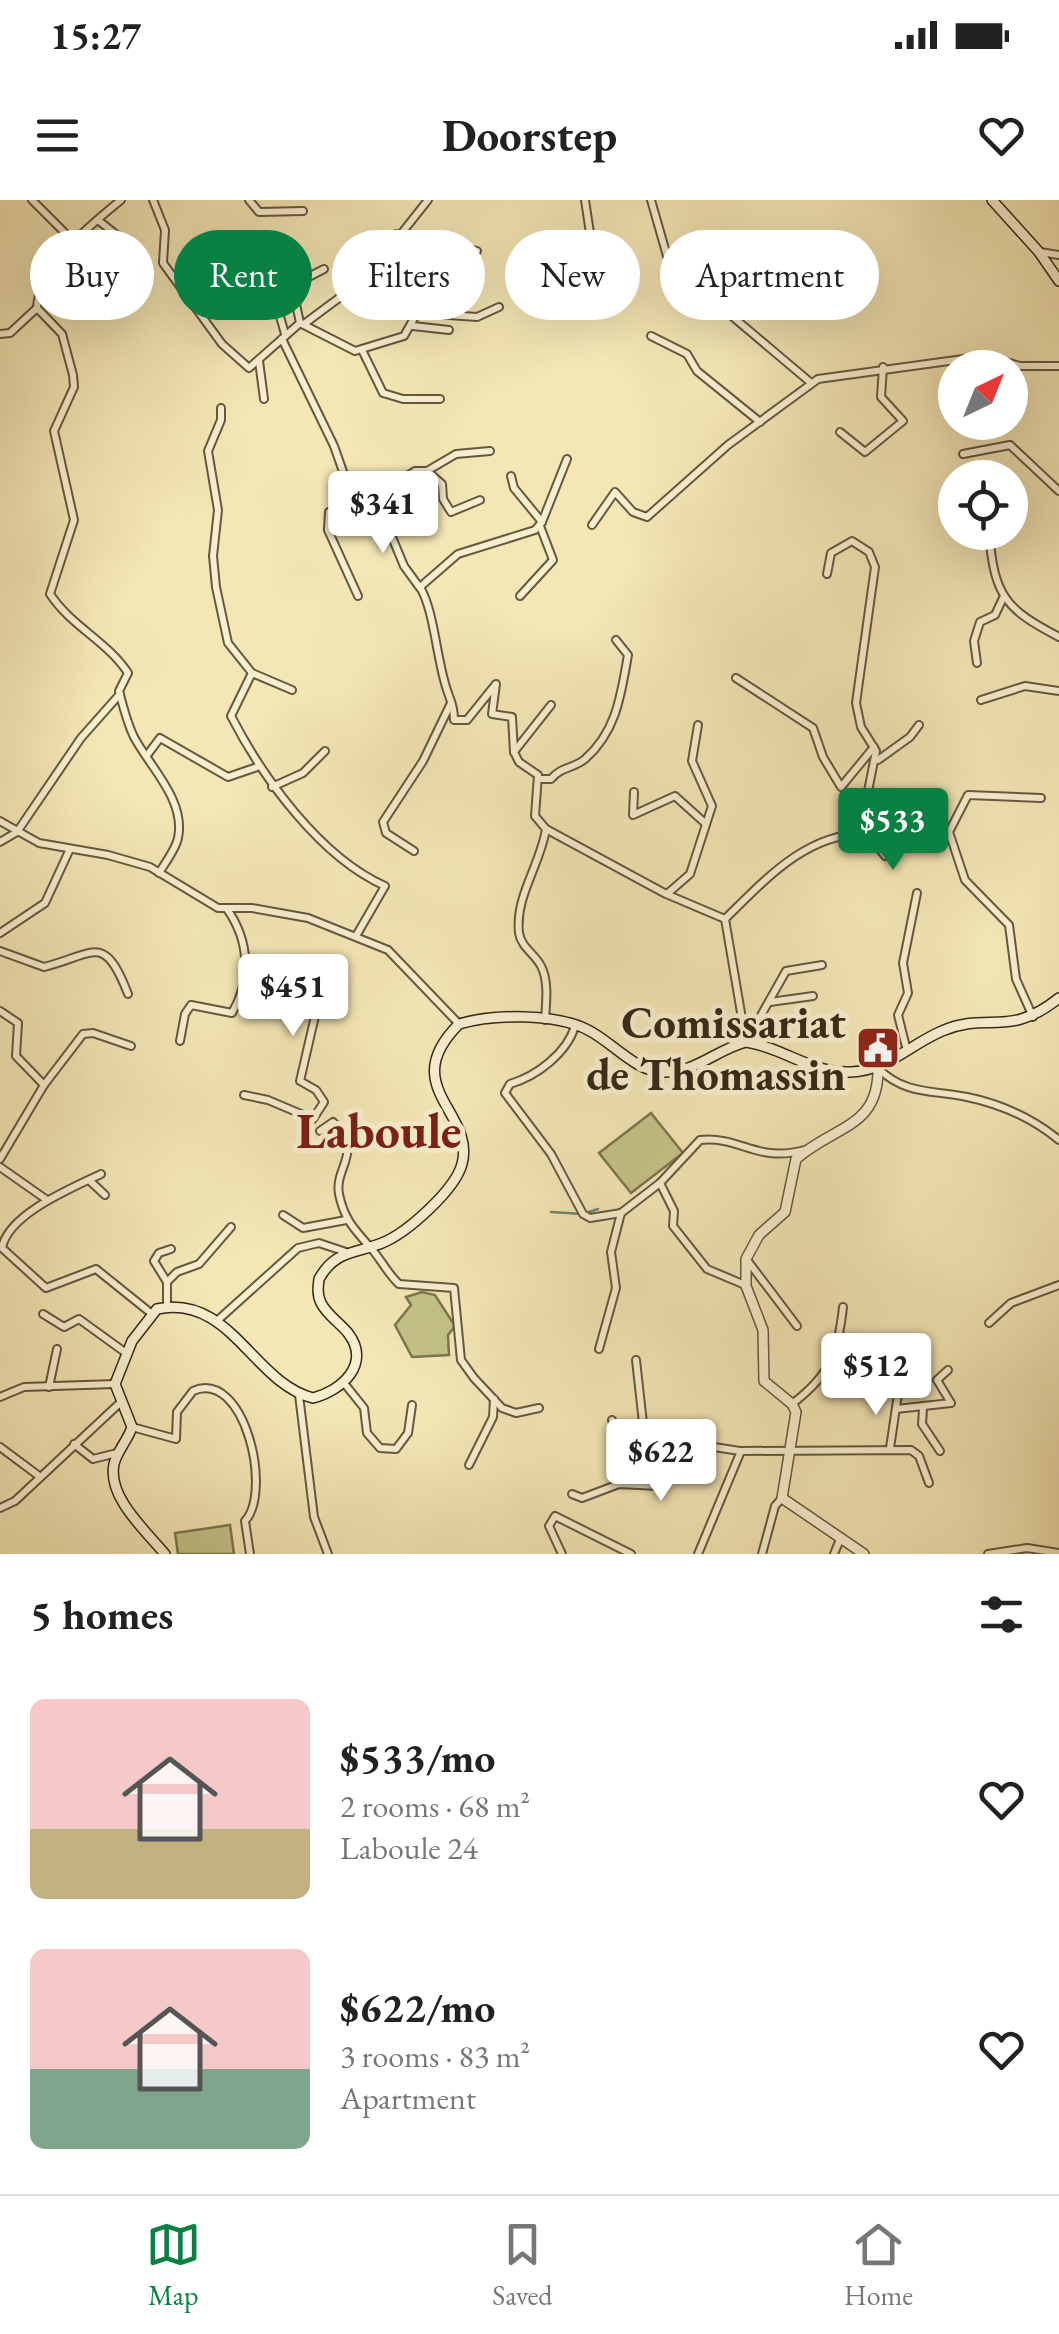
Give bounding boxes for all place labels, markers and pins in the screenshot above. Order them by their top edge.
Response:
pin: $341 [324,471,442,556]
pin: $533 [834,788,952,873]
pin: $451 [234,954,352,1039]
place label: Comissariat de Thomassin [586,993,846,1103]
public building icon: Comissariat de Thomassin [855,1025,901,1071]
pin: $512 [817,1333,935,1418]
pin: $622 [602,1419,720,1504]

